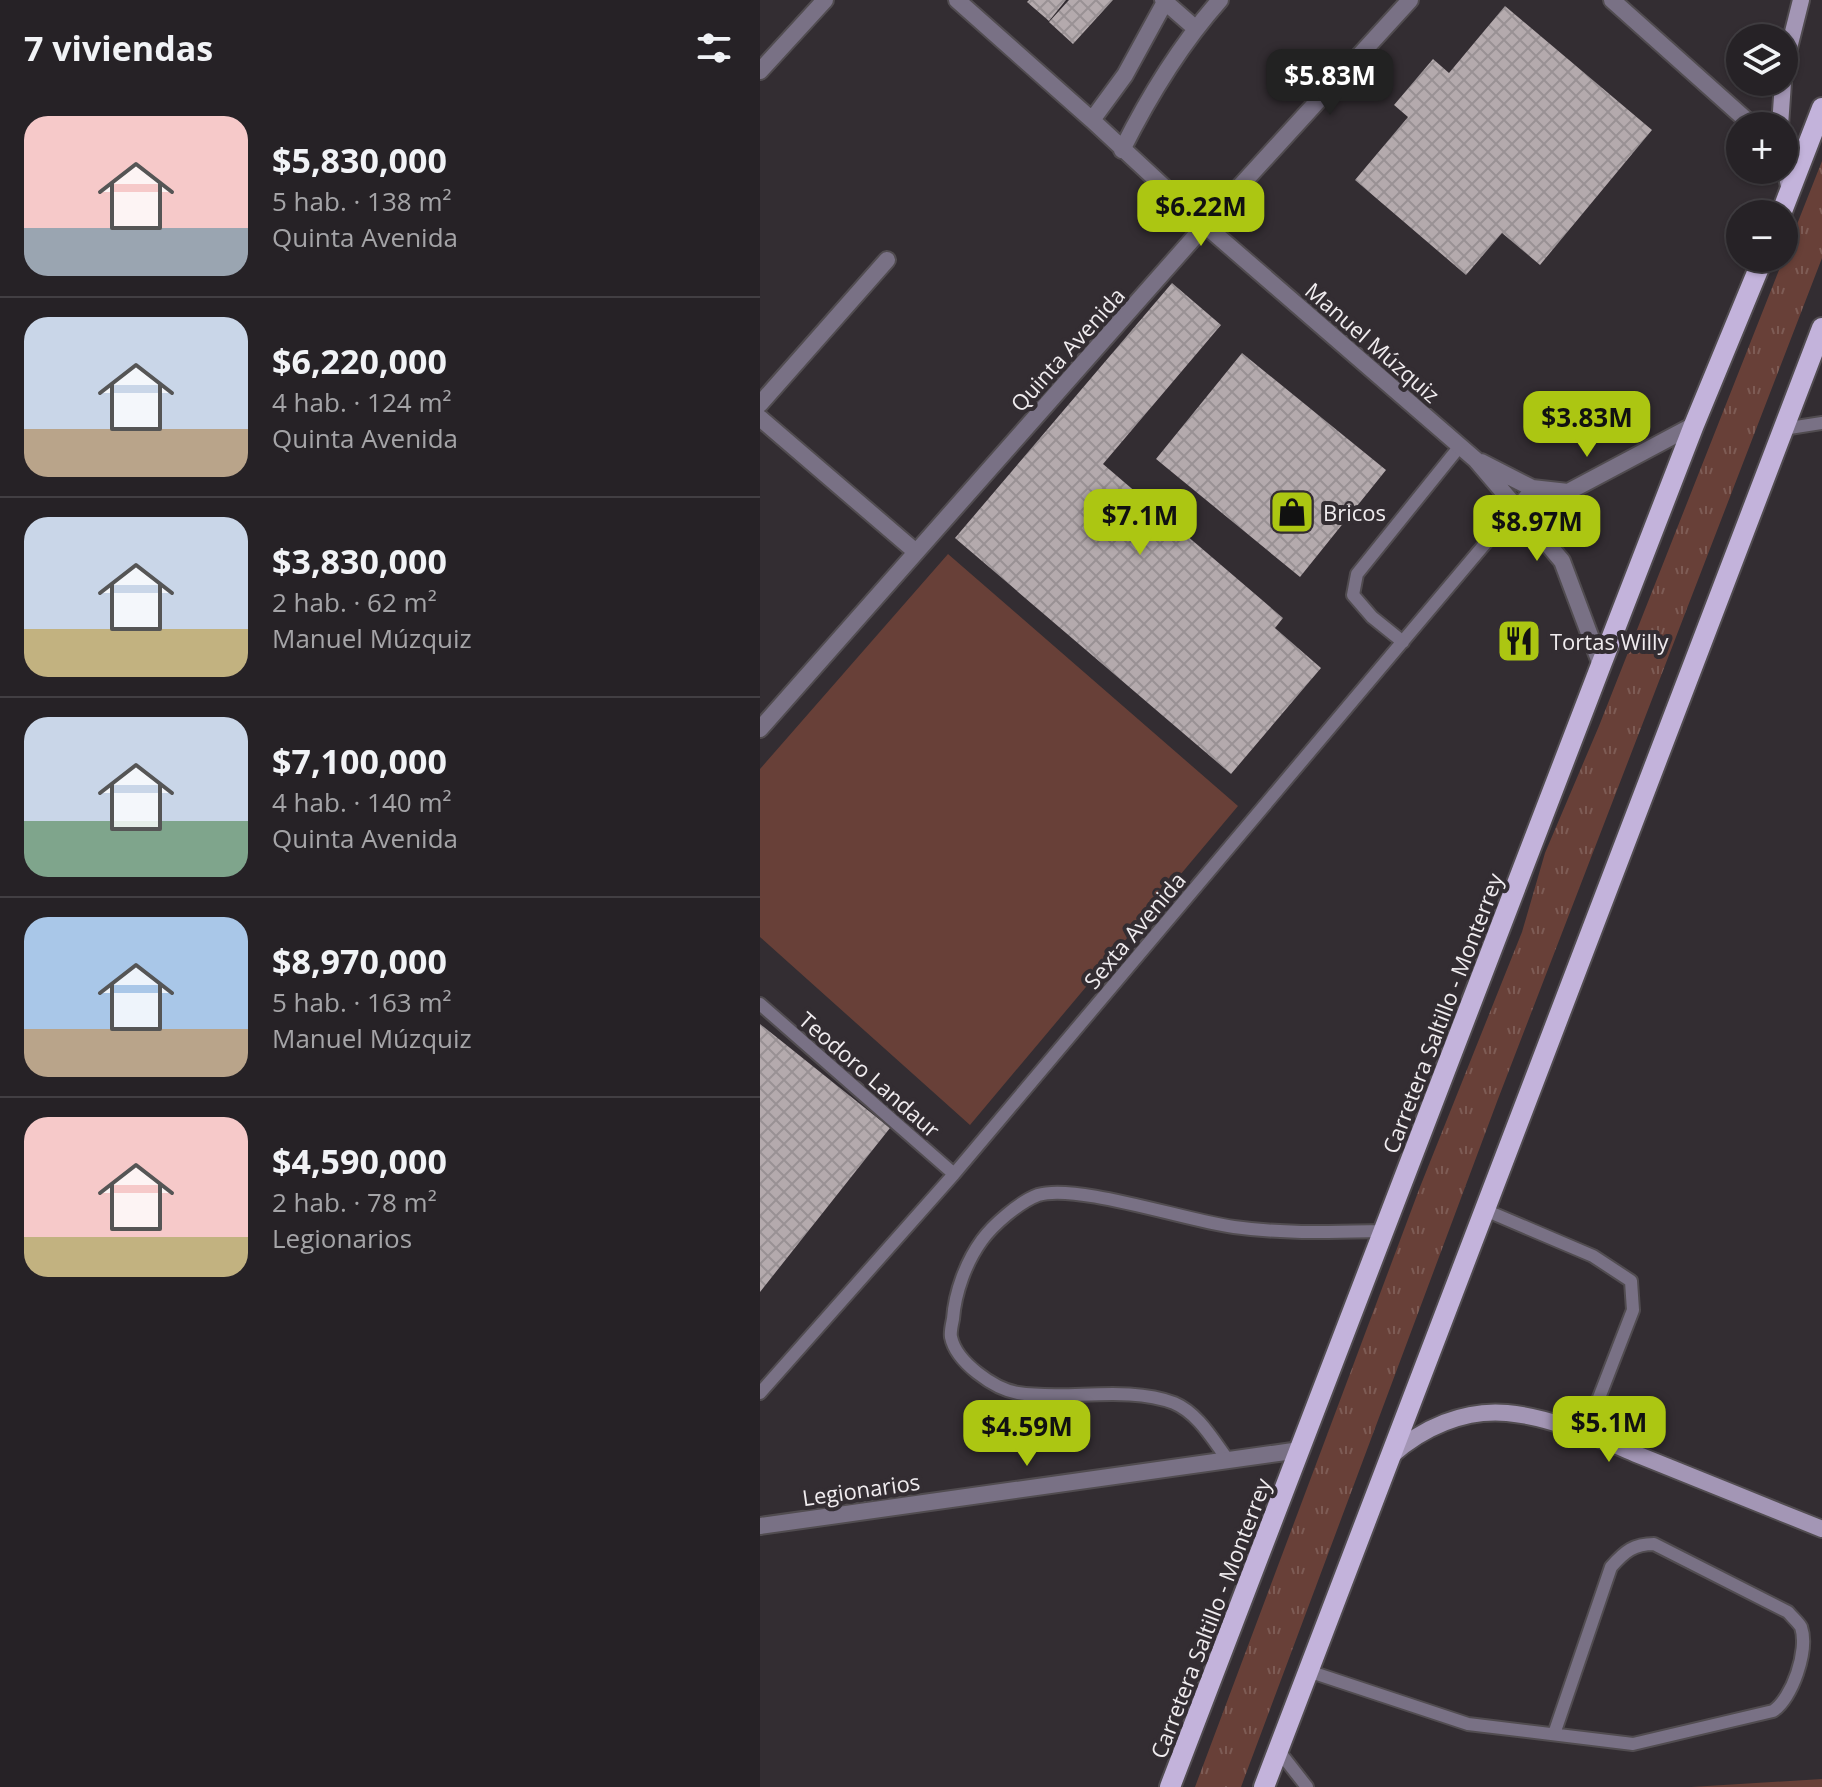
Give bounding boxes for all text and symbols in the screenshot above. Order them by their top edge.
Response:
map controls [1726,24,1798,272]
button: layers [1726,24,1798,96]
text: 7 viviendas [24,25,213,71]
icon: filters [692,26,736,70]
pin: $5.83M [1265,49,1395,117]
text: $5.83M [1284,57,1376,93]
button: + [1726,112,1798,184]
text: $5,830,000 [272,137,447,183]
icon: home [88,148,184,244]
pin: $6.22M [1136,180,1266,248]
text: 5 hab. · 138 m² [272,183,452,219]
text: $6.22M [1155,188,1247,224]
button: − [1726,200,1798,272]
text: Quinta Avenida [272,219,458,255]
street label: Manuel Múzquiz [1299,275,1447,409]
street label: Quinta Avenida [1003,280,1131,418]
text: $6,220,000 [272,338,447,384]
icon: home [88,349,184,445]
text: 4 hab. · 124 m² [272,384,452,420]
pin: $3.83M [1522,391,1652,459]
text: $3.83M [1541,399,1633,435]
text: Quinta Avenida [272,420,458,456]
shop icon: Bricos [1268,488,1316,536]
pin: $7.1M [1084,489,1196,557]
pin: $8.97M [1472,495,1602,563]
text: $7.1M [1102,497,1178,533]
place label: Bricos [1323,497,1386,527]
text: $8.97M [1491,503,1583,539]
text: $3,830,000 [272,538,447,584]
icon: home [88,549,184,645]
text: 2 hab. · 62 m² [272,584,437,620]
restaurant icon: Tortas Willy [1495,617,1543,665]
text: Manuel Múzquiz [272,620,472,656]
place label: Tortas Willy [1550,626,1670,656]
text: $7,100,000 [272,738,447,784]
icon: home [88,749,184,845]
text: 4 hab. · 140 m² [272,784,452,820]
text: Quinta Avenida [272,820,458,856]
street label: Sexta Avenida [1076,865,1192,995]
street label: Carretera Saltillo - Monterrey [1375,868,1510,1157]
text: $8,970,000 [272,938,447,984]
icon: home [88,949,184,1045]
text: 5 hab. · 163 m² [272,984,452,1020]
street label: Teodoro Landaur [793,1004,947,1144]
text: Manuel Múzquiz [272,1020,472,1056]
text: $4,590,000 [272,1138,447,1184]
icon: home [88,1149,184,1245]
text: 2 hab. · 78 m² [272,1184,437,1220]
text: Legionarios [272,1220,412,1256]
pin: $5.1M [1553,1396,1665,1464]
pin: $4.59M [962,1400,1092,1468]
text: $5.1M [1571,1404,1647,1440]
text: $4.59M [981,1408,1073,1444]
street label: Legionarios [800,1466,922,1512]
street label: Carretera Saltillo - Monterrey [1143,1473,1278,1762]

